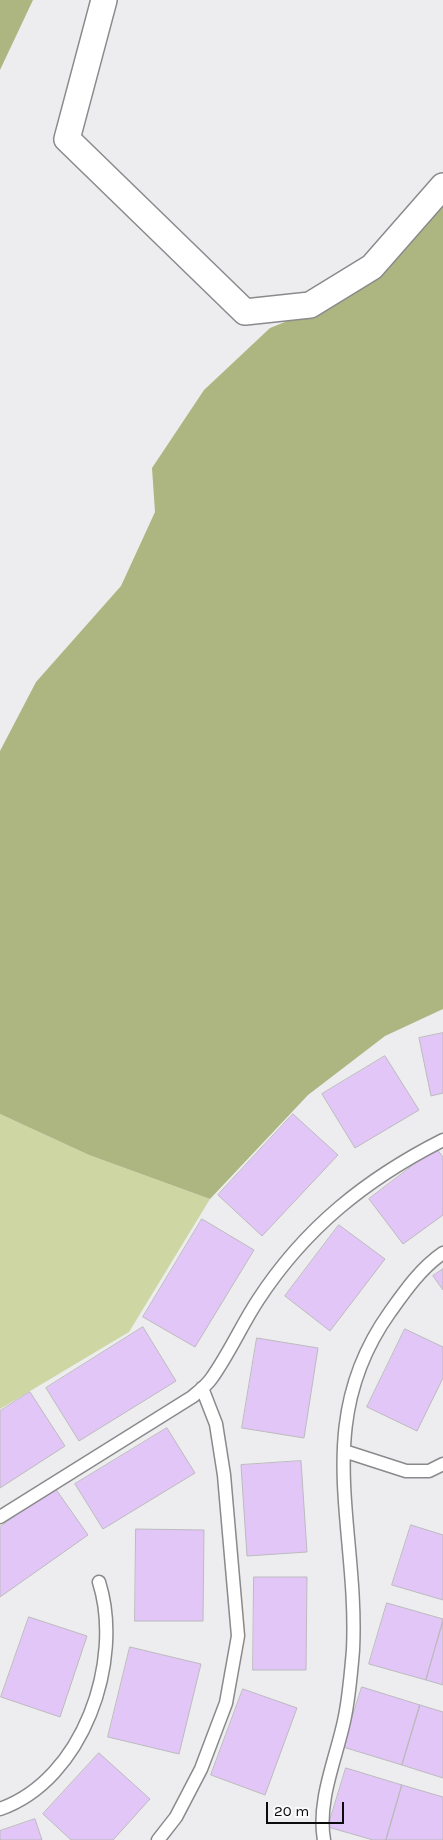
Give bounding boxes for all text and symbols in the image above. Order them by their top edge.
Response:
scale bar [268,1792,346,1824]
text: 20 m [274,1802,309,1820]

